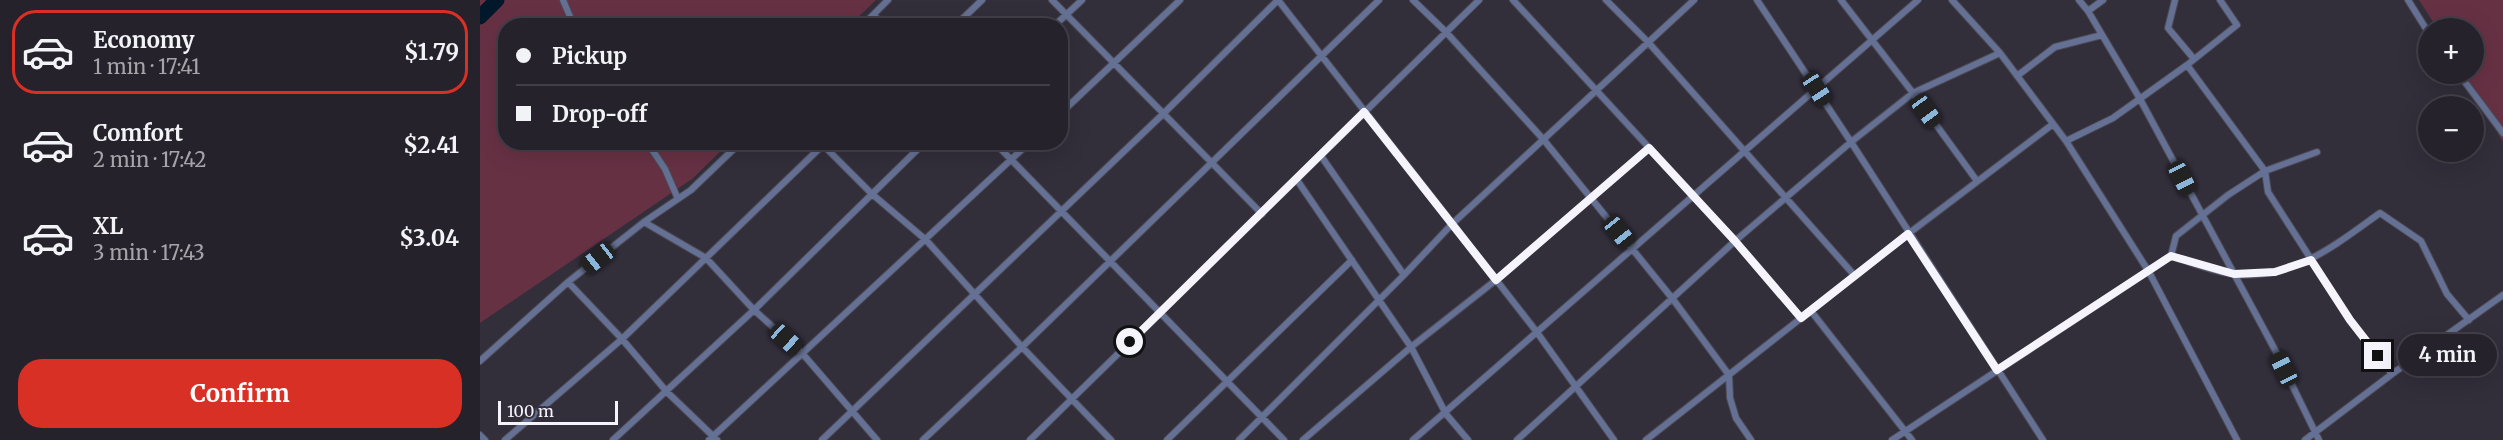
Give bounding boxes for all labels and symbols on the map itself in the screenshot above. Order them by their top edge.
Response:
car [1800,69,1834,109]
car [1908,91,1944,131]
car [2166,158,2198,198]
car [1601,212,1637,252]
car [578,240,618,276]
car [767,320,805,358]
route start [1116,328,1143,355]
callout: 4 min [2399,335,2498,377]
route end [2364,342,2391,369]
car [2268,349,2300,389]
scale bar [498,398,618,426]

